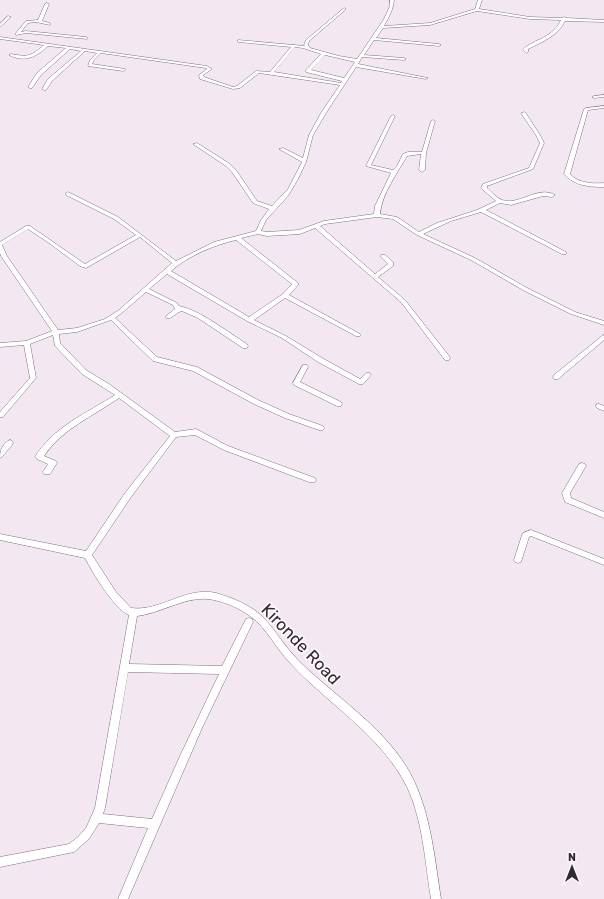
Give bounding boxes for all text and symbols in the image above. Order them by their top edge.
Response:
street label: Kironde Road [257,599,345,689]
north arrow [552,847,592,887]
text: N [568,851,576,864]

